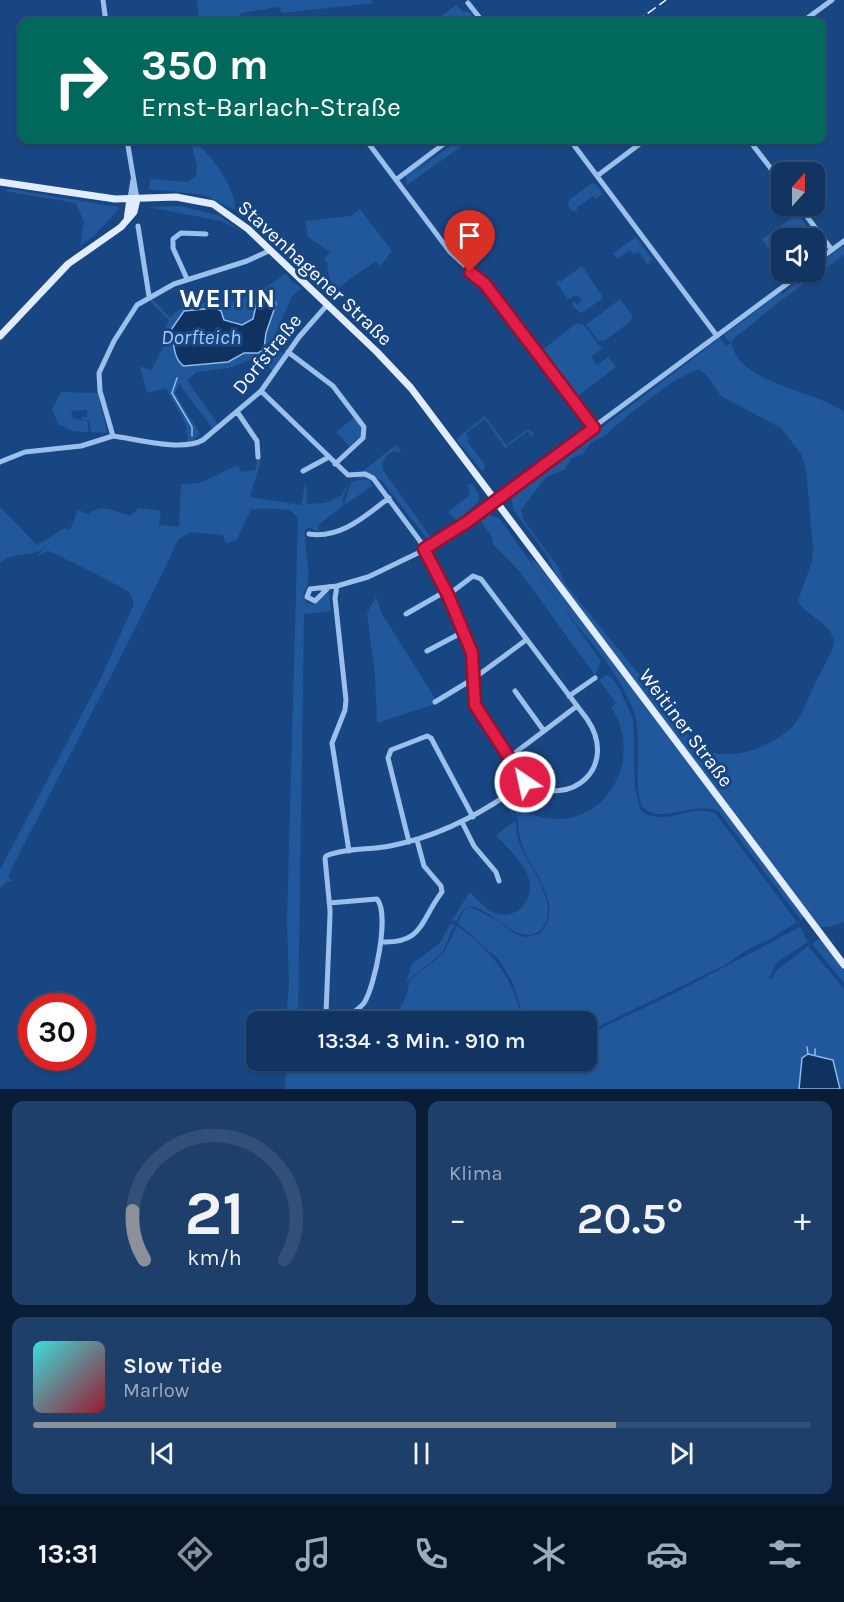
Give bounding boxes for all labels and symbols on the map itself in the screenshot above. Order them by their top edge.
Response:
north arrow [771,162,825,216]
street label: Stavenhagener Straße [233,196,397,350]
pin [444,210,495,272]
district label: WEITIN [179,283,277,314]
street label: Dorfstraße [228,309,306,399]
water label: Dorfteich [161,325,241,349]
street label: Weitiner Straße [634,665,738,791]
position arrow [493,750,557,814]
speed limit sign: 30 [18,993,96,1071]

